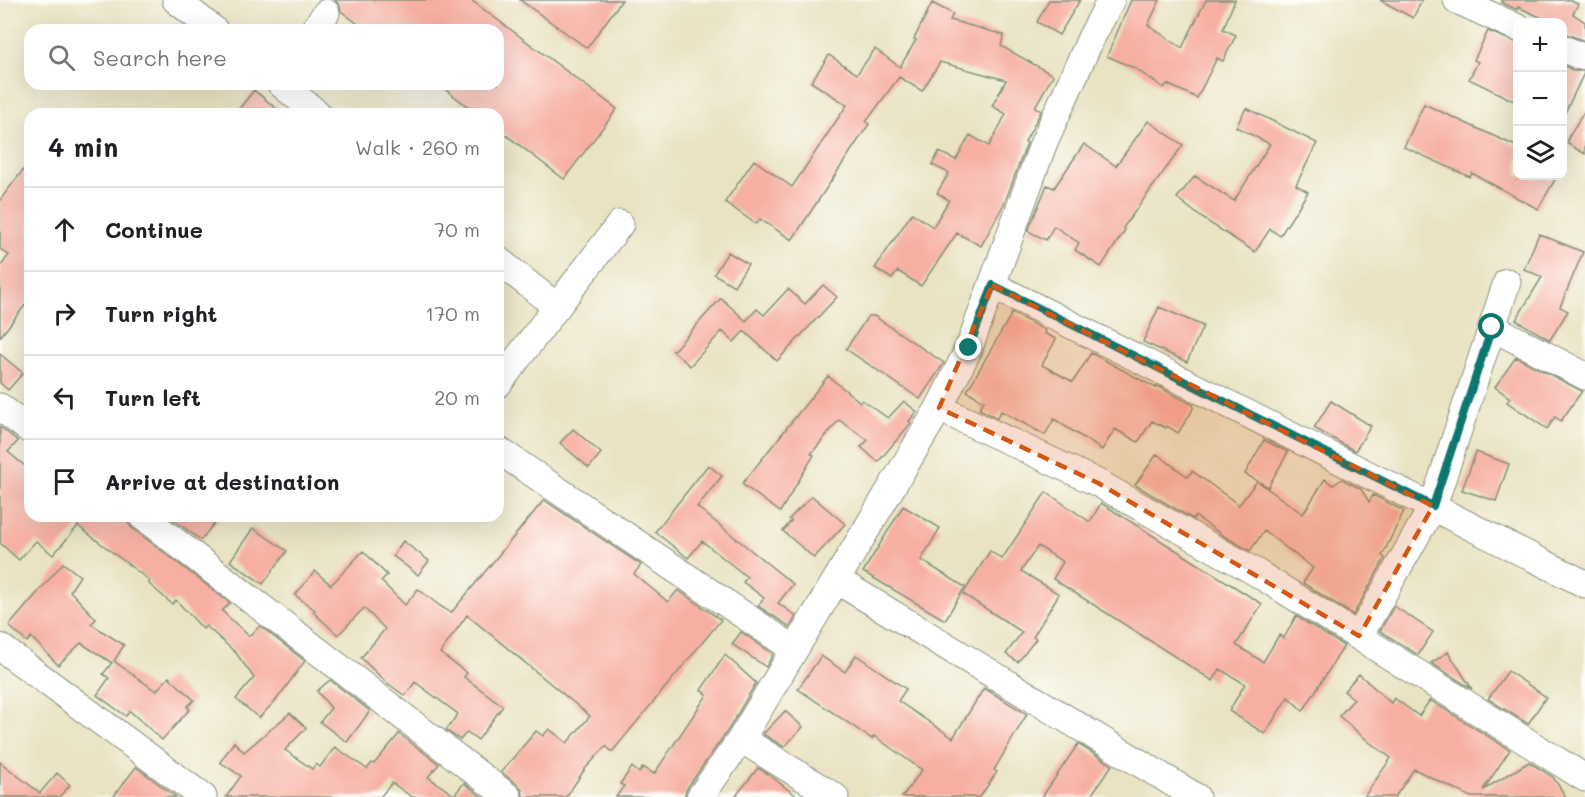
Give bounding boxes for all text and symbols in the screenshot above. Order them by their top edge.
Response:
map controls [1513,18,1567,180]
button: + [1513,18,1567,72]
search box [24,24,504,90]
icon: search [45,41,78,74]
text: Search here [93,43,227,72]
button: − [1513,72,1567,126]
button: layers [1513,126,1567,180]
text: 4 min [48,130,118,164]
text: Walk · 260 m [355,134,480,160]
icon: ahead [48,213,81,246]
text: Continue [105,215,203,244]
text: 70 m [434,216,480,242]
icon: right [48,297,81,330]
text: Turn right [105,299,217,328]
text: 170 m [425,300,480,326]
route start [1478,313,1504,339]
route end [955,334,981,360]
icon: left [48,381,81,414]
text: Turn left [105,383,201,412]
text: 20 m [434,384,480,410]
icon: arrive [48,465,81,498]
text: Arrive at destination [105,467,340,496]

